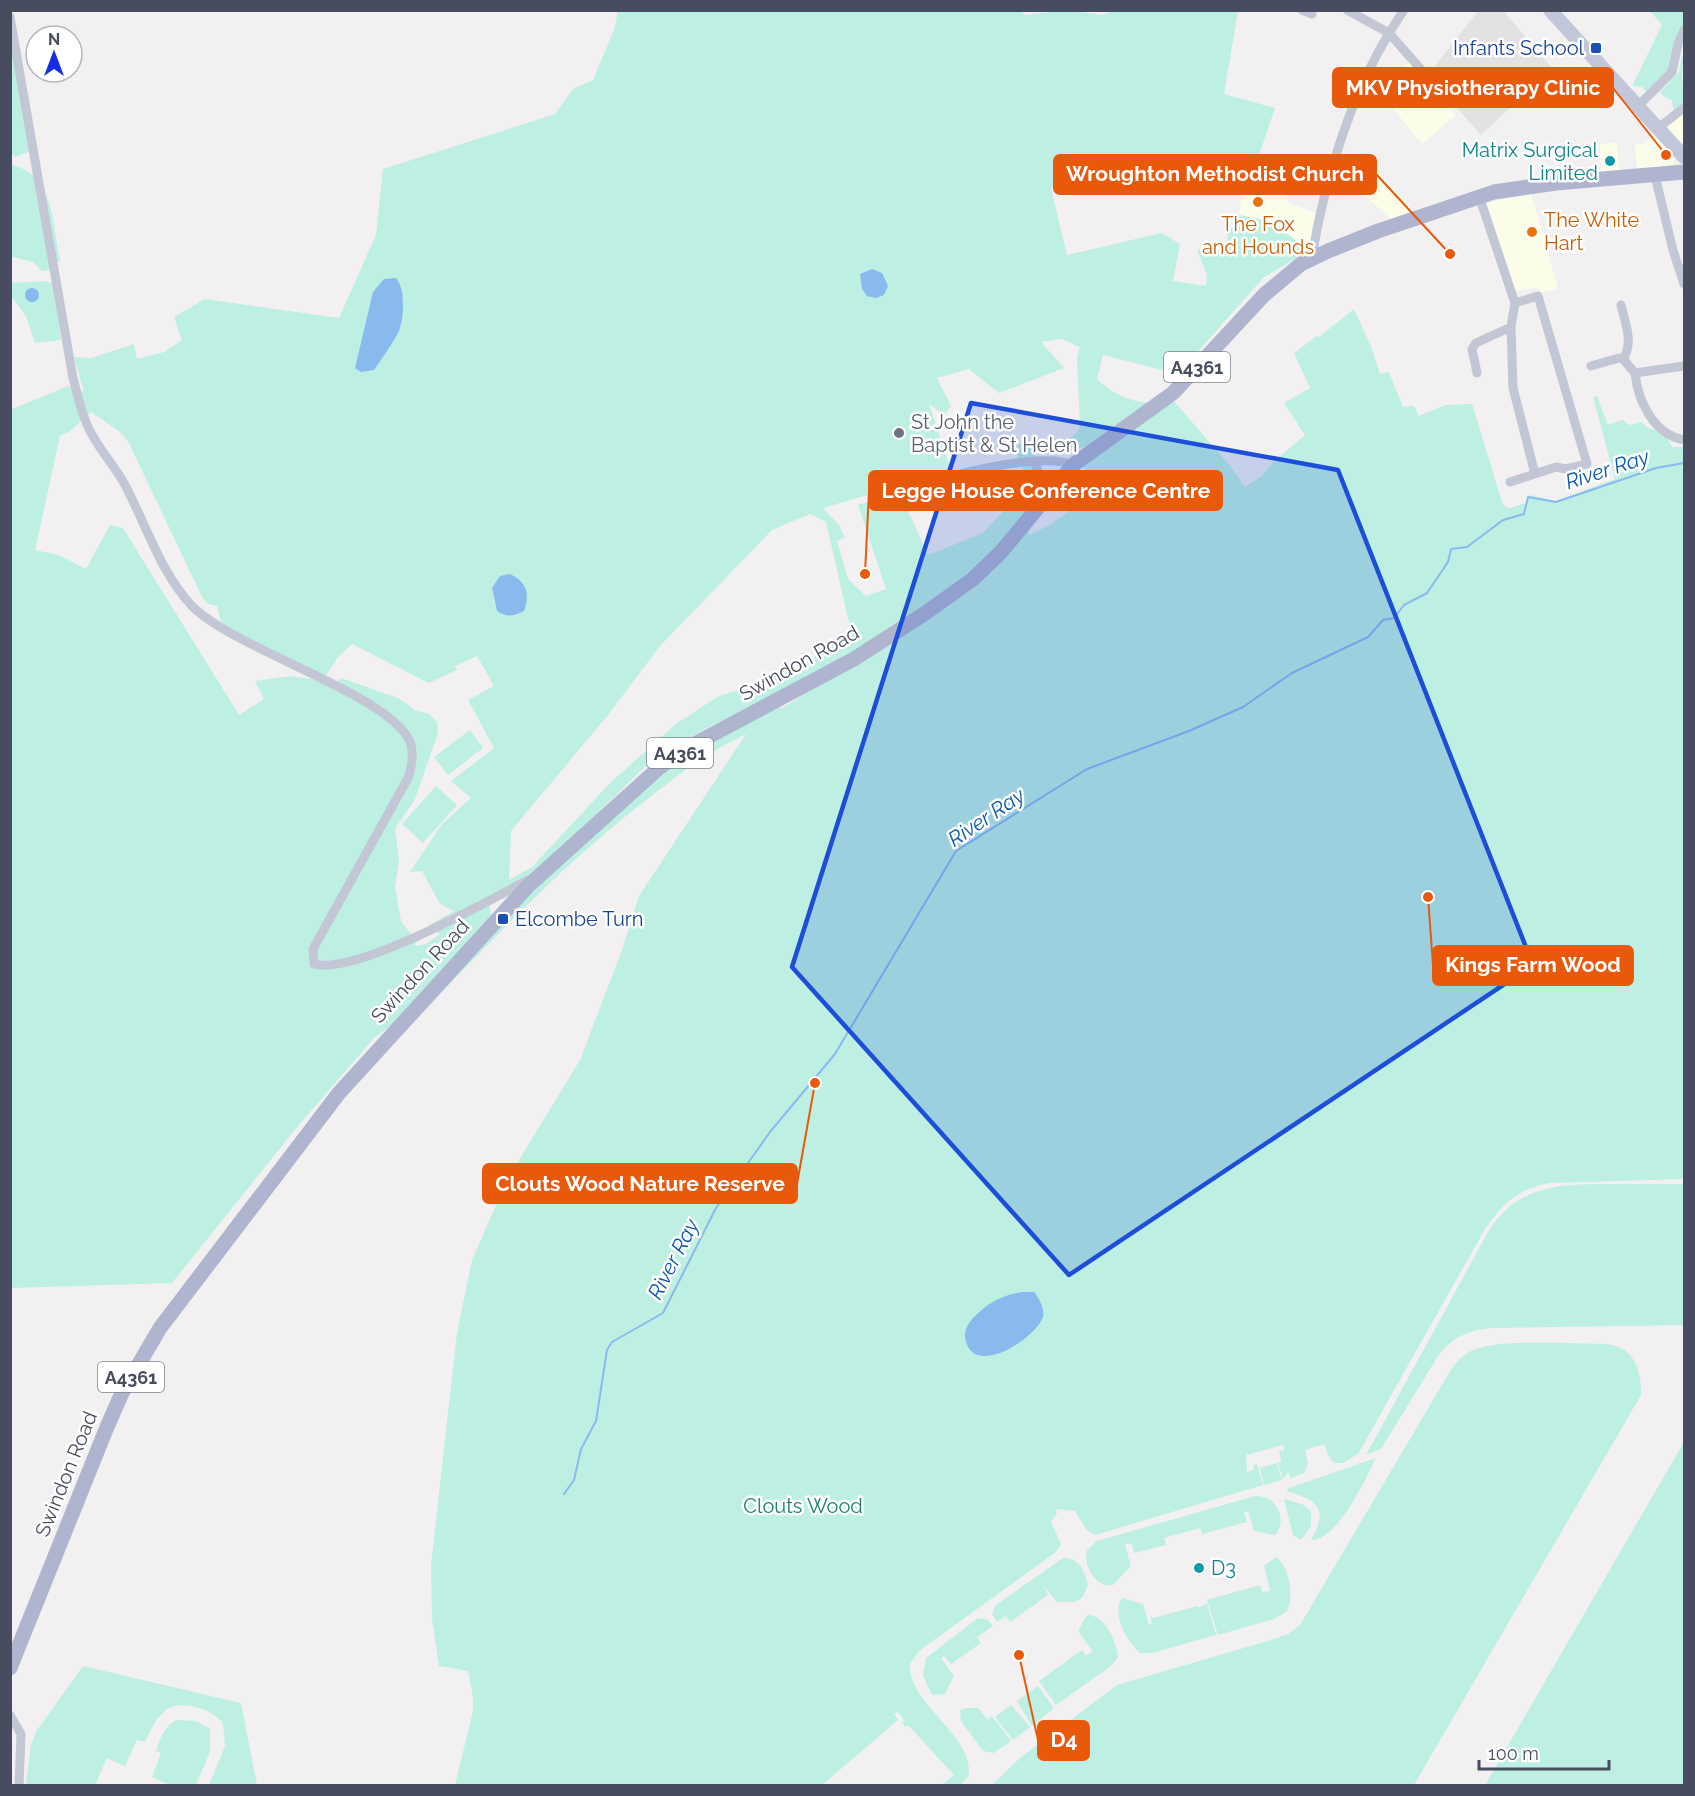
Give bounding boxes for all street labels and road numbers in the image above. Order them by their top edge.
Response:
road number: A4361 [1164,352,1230,382]
street label: Swindon Road [735,620,863,706]
road number: A4361 [647,738,713,768]
street label: Swindon Road [366,914,474,1028]
road number: A4361 [98,1362,164,1392]
street label: Swindon Road [30,1408,102,1540]

